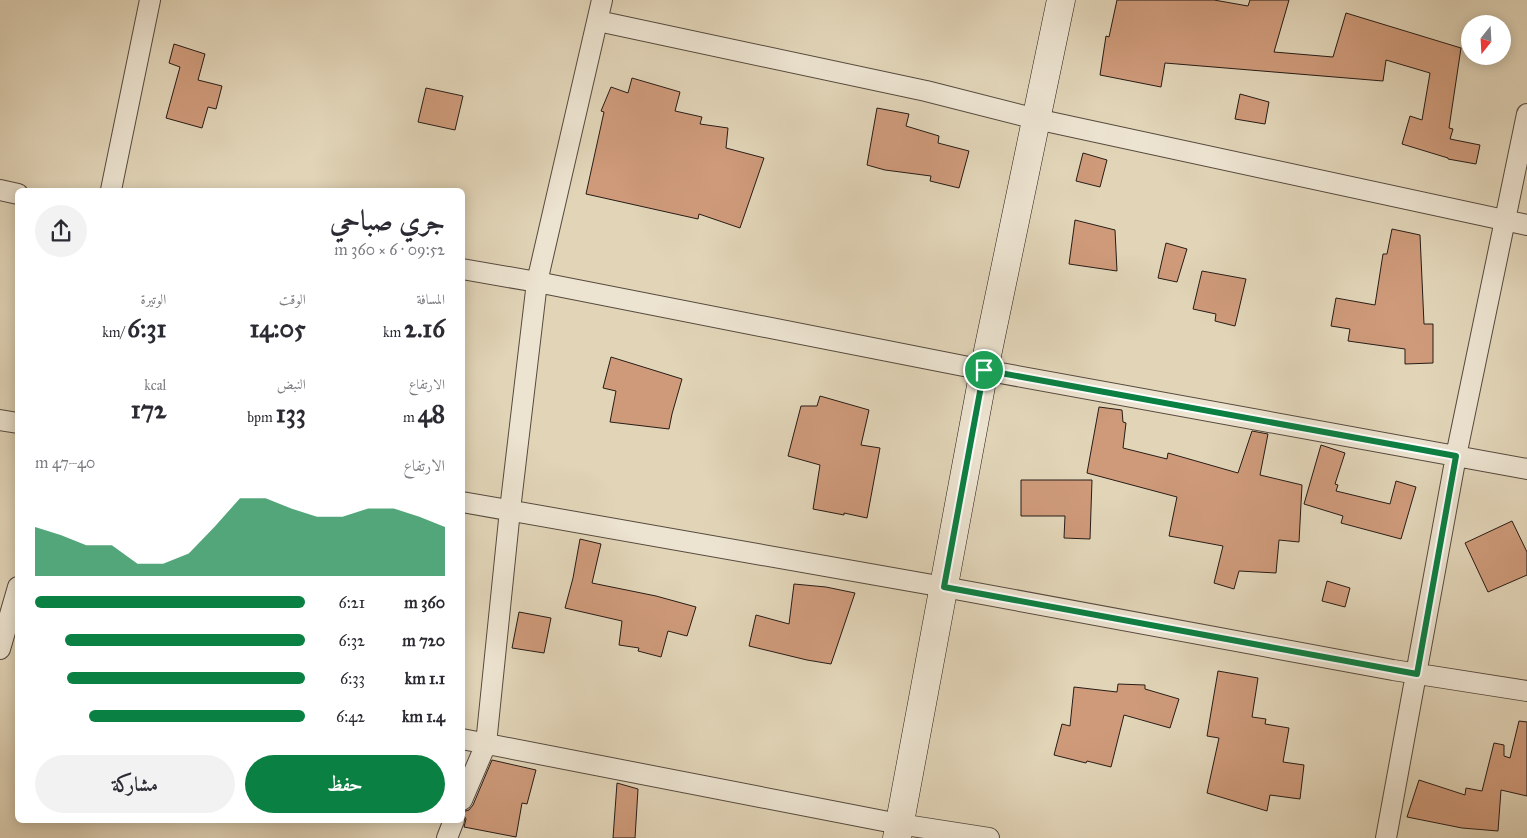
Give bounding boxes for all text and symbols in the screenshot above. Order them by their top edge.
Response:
north arrow [1461,15,1511,65]
map controls [1461,15,1511,65]
text: جري صباحي [330,203,445,238]
button: share [35,205,87,257]
text: 09:52 · 6 × 360 m [334,240,445,259]
text: الوتيرة [141,291,166,308]
text: الوقت [279,291,306,308]
text: المسافة [416,291,445,308]
text: 6:31 [127,313,166,344]
text: 14:05 [249,313,306,344]
text: 2.16 [404,313,445,344]
text: /km [102,324,127,341]
text: km [383,324,404,341]
pin [963,349,1005,391]
icon: arrive [970,356,998,384]
text: النبض [277,376,306,393]
text: الارتفاع [409,376,445,393]
text: kcal [144,377,166,394]
text: 172 [131,394,166,425]
text: 133 [276,398,306,429]
text: 48 [418,398,445,429]
text: bpm [247,409,276,426]
text: m [403,409,418,426]
text: 40–47 m [35,453,95,472]
text: الارتفاع [403,456,445,475]
text: 6:21 [339,593,365,612]
text: 360 m [404,593,445,612]
text: 6:32 [338,631,365,650]
text: 720 m [402,631,445,650]
text: 6:33 [340,669,365,688]
text: 1.1 km [405,669,445,688]
text: 6:42 [336,707,365,726]
text: 1.4 km [402,707,445,726]
button: مشاركة [35,755,235,813]
button: حفظ [245,755,445,813]

